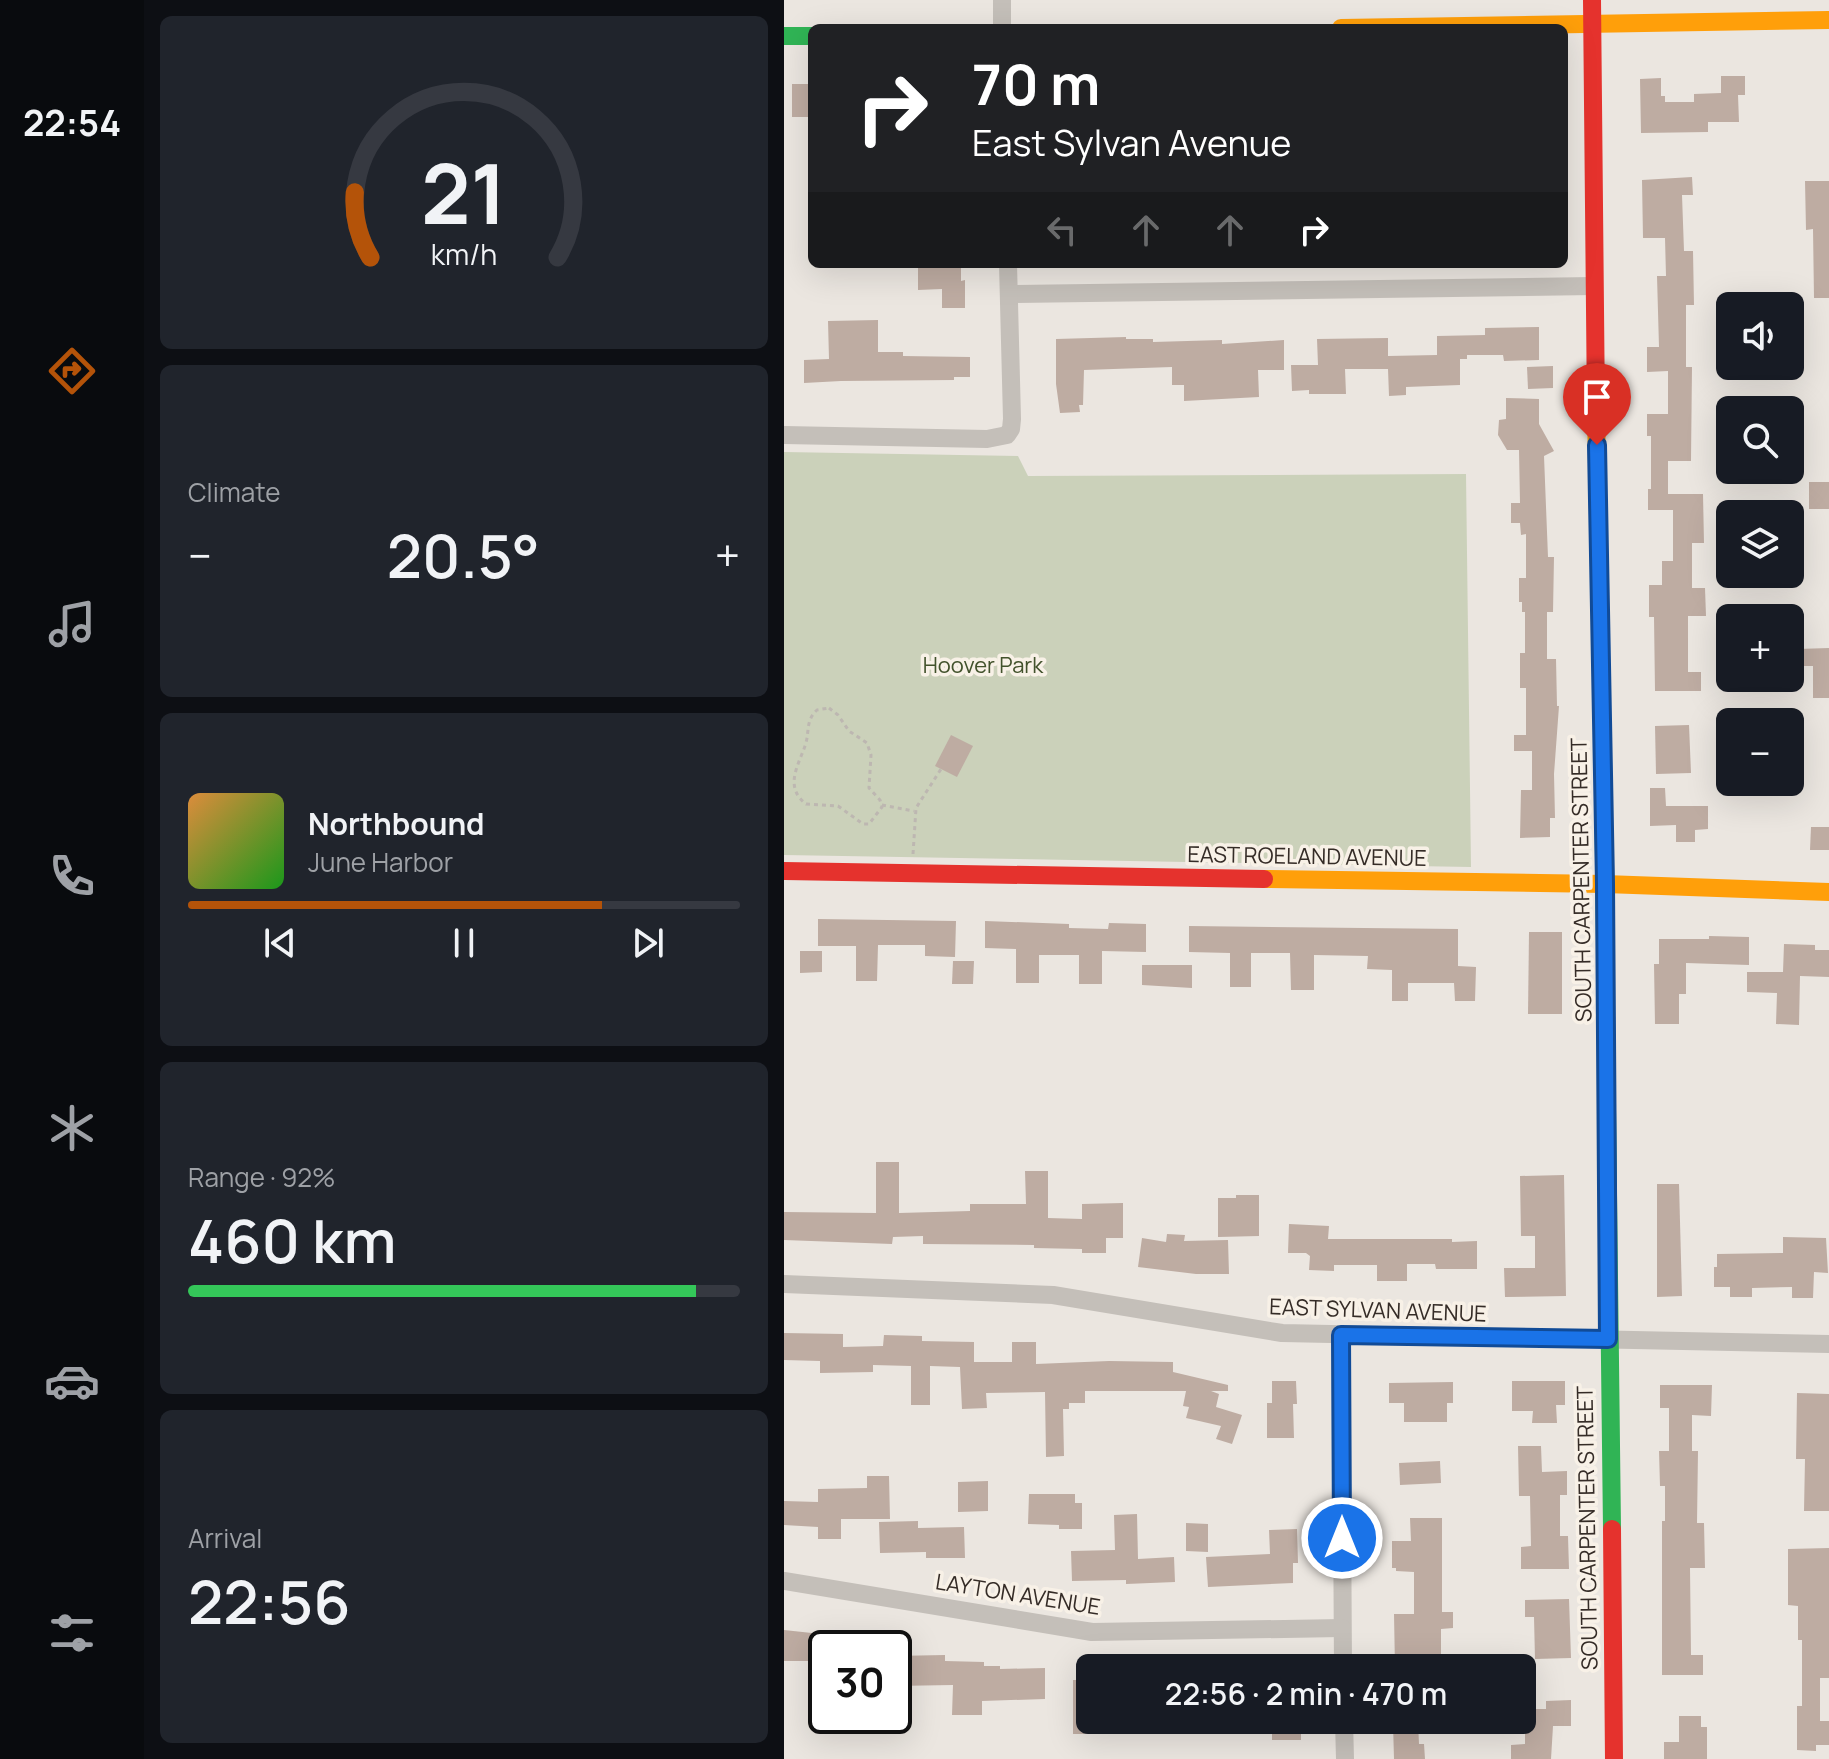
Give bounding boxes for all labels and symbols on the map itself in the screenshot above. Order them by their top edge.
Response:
pin [1563,363,1631,445]
park label: Hoover Park [923,650,1044,680]
street label: SOUTH CARPENTER STREET [1564,738,1598,1022]
street label: EAST ROELAND AVENUE [1187,839,1427,873]
street label: EAST SYLVAN AVENUE [1269,1291,1487,1329]
street label: SOUTH CARPENTER STREET [1570,1386,1604,1670]
position arrow [1300,1496,1384,1580]
street label: LAYTON AVENUE [933,1566,1103,1622]
speed limit sign: 30 [808,1630,912,1734]

